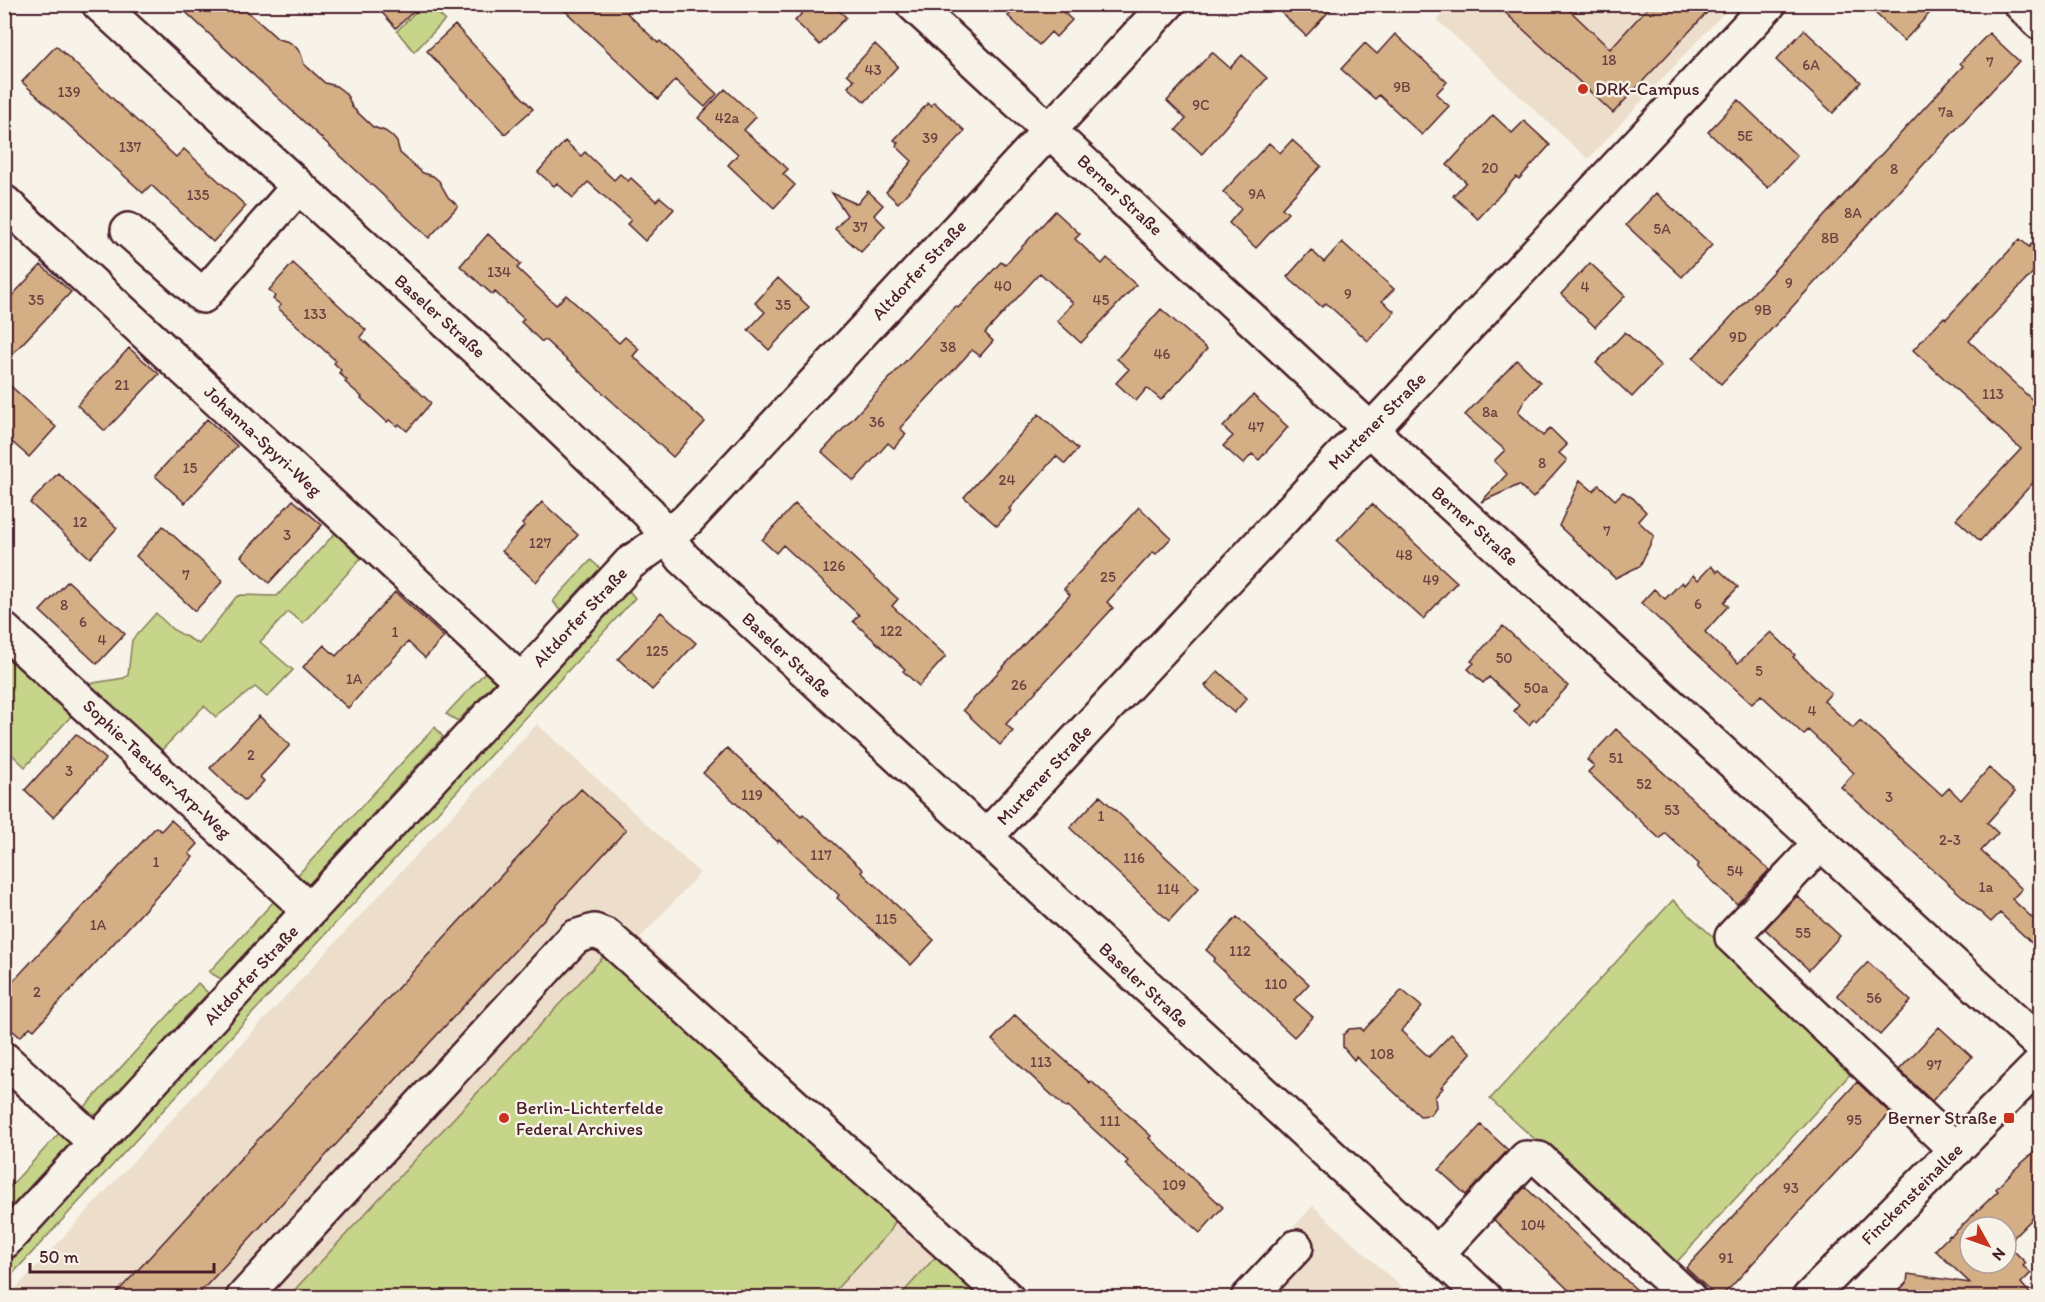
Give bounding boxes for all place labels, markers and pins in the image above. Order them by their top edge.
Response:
place label: DRK-Campus [1595,78,1700,100]
marker: DRK-Campus [1576,82,1590,96]
place label: Berlin-Lichterfelde Federal Archives [516,1097,663,1140]
place label: Berner Straße [1888,1107,1997,1129]
marker: Berlin-Lichterfelde Federal Archives [497,1111,511,1125]
marker: Berner Straße [2002,1111,2016,1125]

